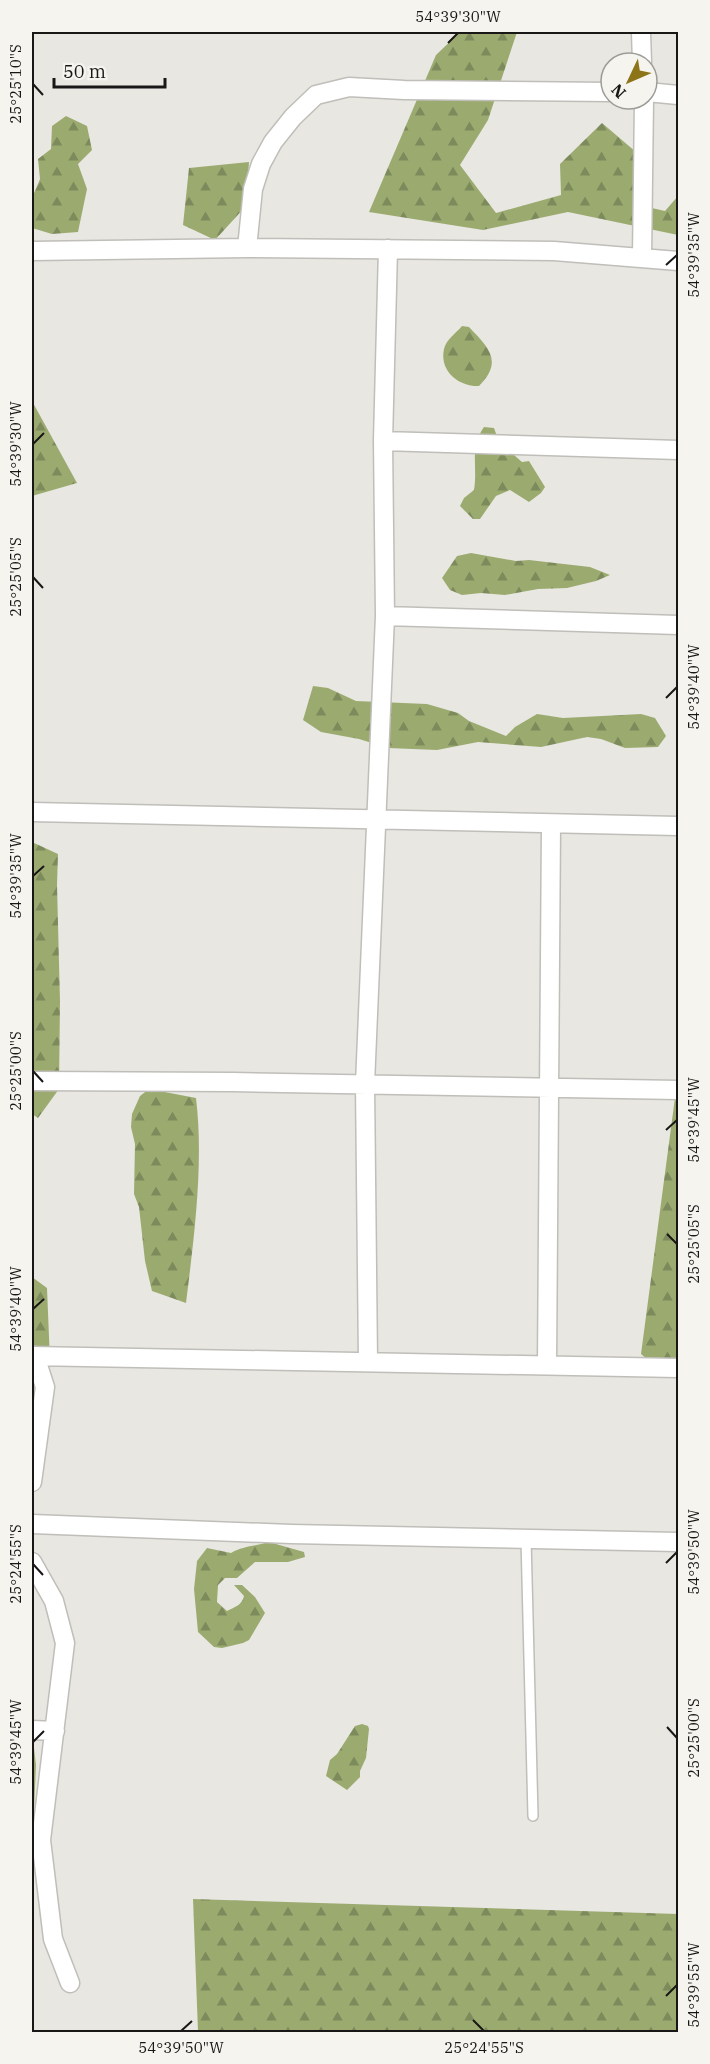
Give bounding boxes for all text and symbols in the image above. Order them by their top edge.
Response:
text: 54°39'30"W [415,7,501,26]
text: 25°25'10"S [6,44,25,124]
scale bar [54,51,165,89]
north arrow [599,51,659,111]
text: 50 m [63,60,106,83]
text: N [607,80,630,103]
text: 54°39'35"W [684,212,703,298]
text: 54°39'30"W [6,401,25,487]
text: 25°25'05"S [6,537,25,617]
text: 54°39'40"W [684,644,703,730]
text: 54°39'35"W [6,833,25,919]
text: 25°25'00"S [6,1031,25,1111]
text: 54°39'45"W [684,1077,703,1163]
text: 25°25'05"S [684,1204,703,1284]
text: 54°39'40"W [6,1266,25,1352]
text: 54°39'50"W [684,1509,703,1595]
text: 25°24'55"S [6,1524,25,1604]
text: 25°25'00"S [684,1698,703,1778]
text: 54°39'45"W [6,1699,25,1785]
text: 54°39'55"W [684,1942,703,2028]
text: 54°39'50"W [138,2038,224,2057]
text: 25°24'55"S [444,2038,524,2057]

